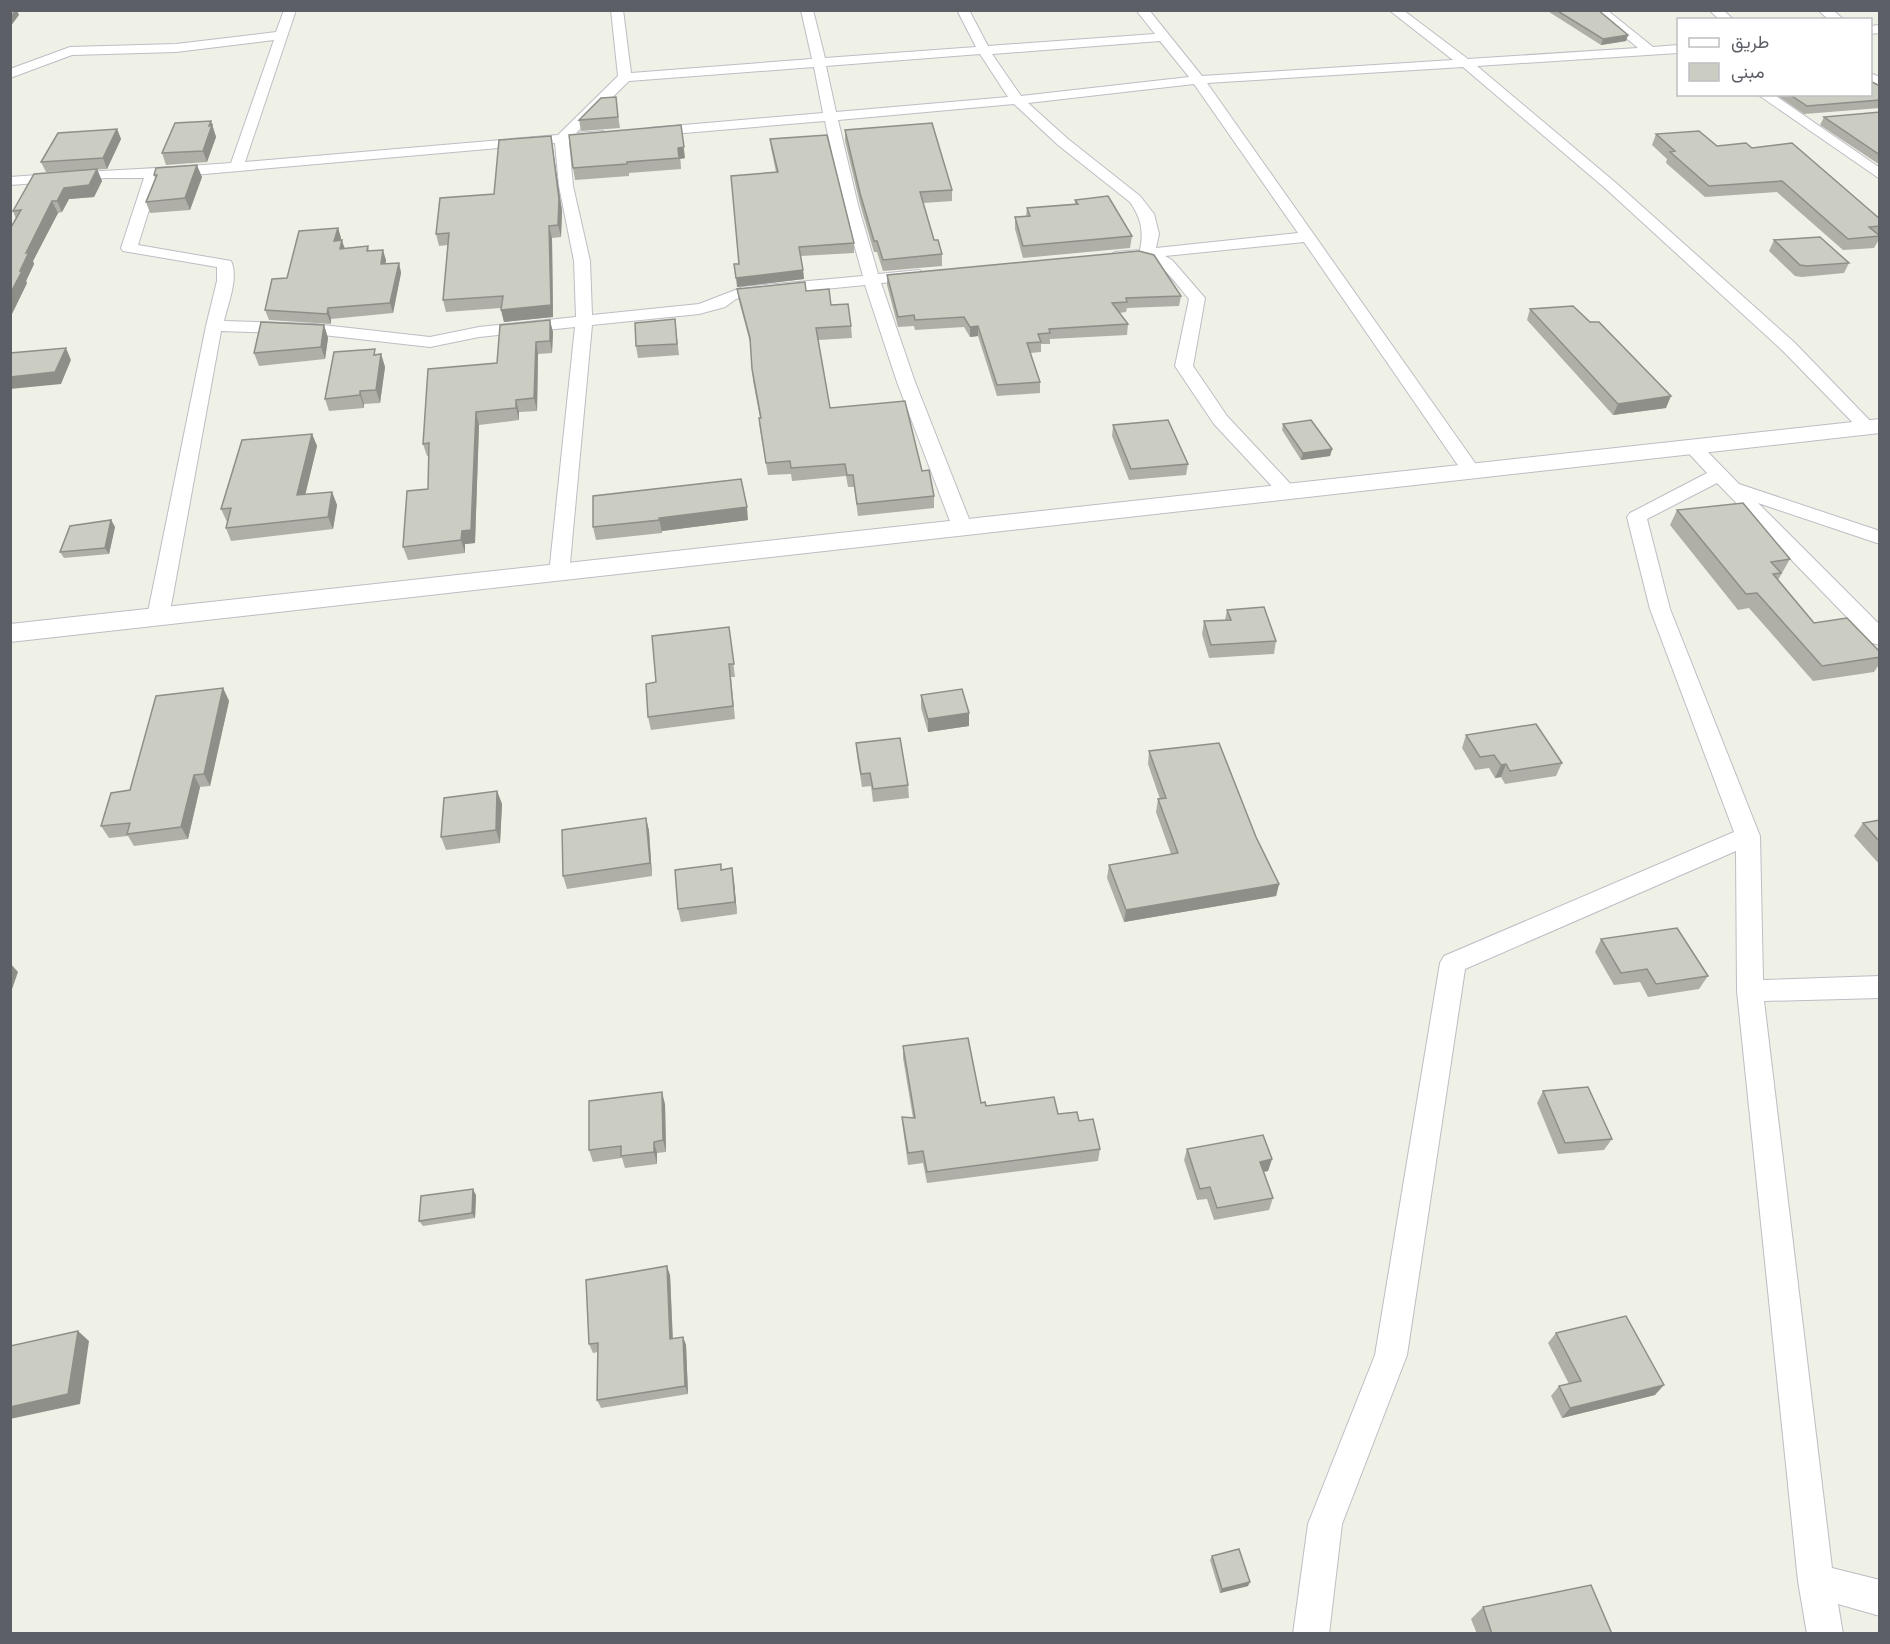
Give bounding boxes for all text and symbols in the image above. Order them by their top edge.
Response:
legend [1677,18,1872,96]
text: طريق [1731,30,1769,54]
text: مبنى [1731,60,1765,84]

